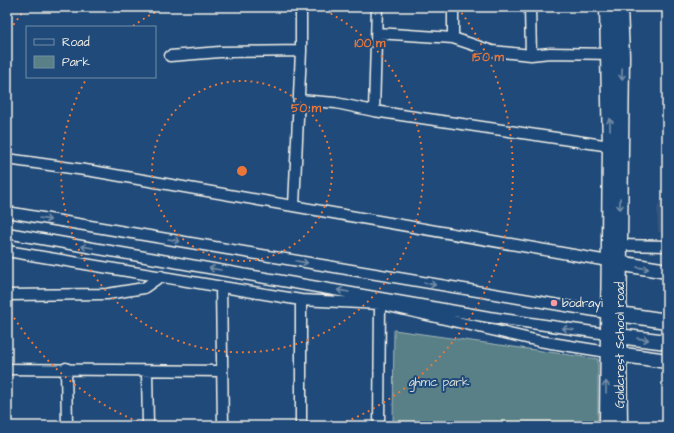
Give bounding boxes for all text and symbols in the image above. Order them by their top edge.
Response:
legend [26,26,156,78]
text: Road [62,34,90,51]
text: 100 m [355,35,386,52]
text: 150 m [472,49,505,66]
text: Park [62,54,90,71]
one-way arrow [618,67,625,80]
text: 50 m [291,100,322,117]
one-way arrow [606,118,614,131]
centre of rings [235,164,249,178]
one-way arrow [616,197,624,210]
one-way arrow [39,215,52,223]
one-way arrow [167,237,180,245]
one-way arrow [81,243,94,251]
one-way arrow [295,258,308,266]
one-way arrow [636,264,649,272]
one-way arrow [209,265,222,273]
one-way arrow [423,280,436,288]
street label: Goldcrest School road [612,282,629,408]
one-way arrow [337,287,350,295]
place label: bodrayi [562,295,603,313]
marker: bodrayi [549,298,559,308]
one-way arrow [562,325,575,333]
one-way arrow [636,335,649,343]
park label: ghmc park [409,374,470,392]
one-way arrow [602,381,610,394]

